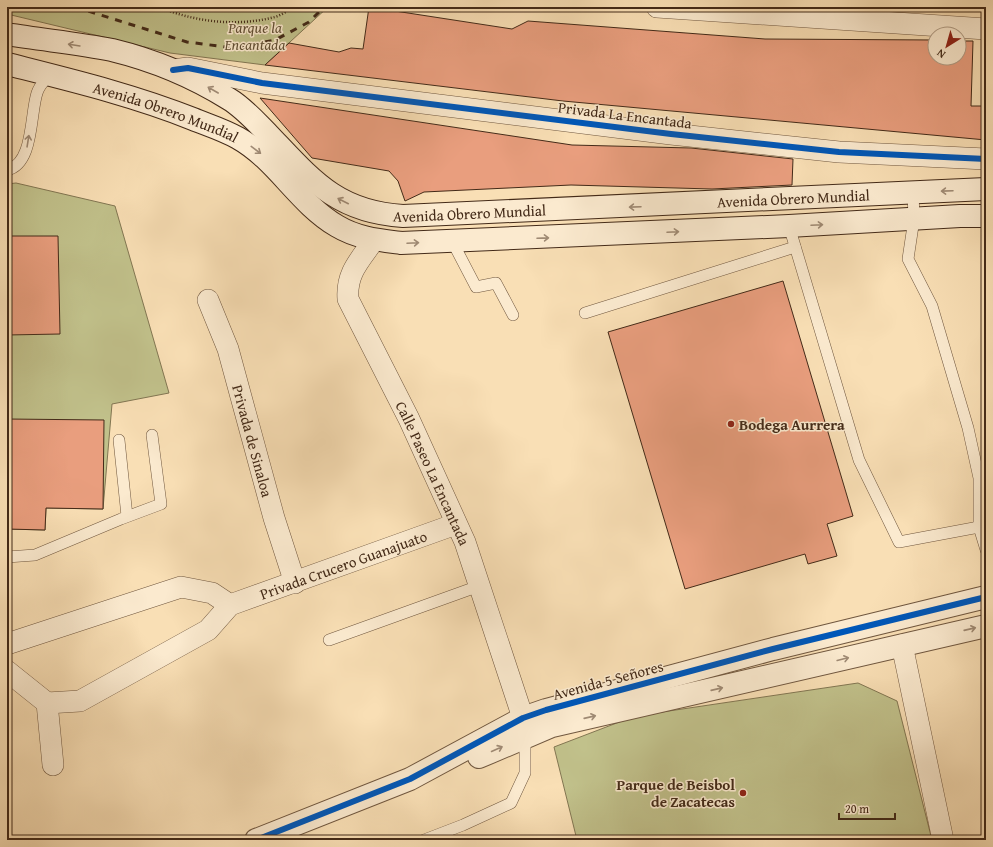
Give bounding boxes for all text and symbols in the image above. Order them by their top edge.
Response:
park label: Parque la Encantada [224,17,286,55]
north arrow [927,26,967,66]
one-way arrow [68,40,81,48]
text: N [933,45,949,63]
street label: Avenida Obrero Mundial [91,76,243,147]
one-way arrow [207,85,219,93]
street label: Privada La Encantada [557,96,693,134]
one-way arrow [24,134,32,147]
one-way arrow [251,146,262,154]
street label: Avenida Obrero Mundial [716,184,870,212]
one-way arrow [941,187,954,194]
one-way arrow [337,197,349,204]
street label: Avenida Obrero Mundial [392,199,547,227]
one-way arrow [629,203,642,211]
one-way arrow [810,221,823,228]
one-way arrow [666,228,679,235]
one-way arrow [536,234,549,241]
one-way arrow [406,239,419,247]
street label: Privada de Sinaloa [228,382,278,499]
street label: Calle Paseo La Encantada [391,397,476,548]
place label: Bodega Aurrera [739,414,845,435]
marker: Bodega Aurrera [726,419,736,429]
street label: Privada Crucero Guanajuato [257,525,430,604]
one-way arrow [963,625,976,633]
street label: Avenida 5 Señores [550,655,666,705]
one-way arrow [837,655,850,663]
one-way arrow [710,684,723,692]
one-way arrow [583,713,596,721]
one-way arrow [490,745,502,753]
place label: Parque de Beisbol de Zacatecas [616,774,735,812]
marker: Parque de Beisbol de Zacatecas [738,788,748,798]
scale bar [839,795,895,821]
text: 20 m [845,800,869,817]

